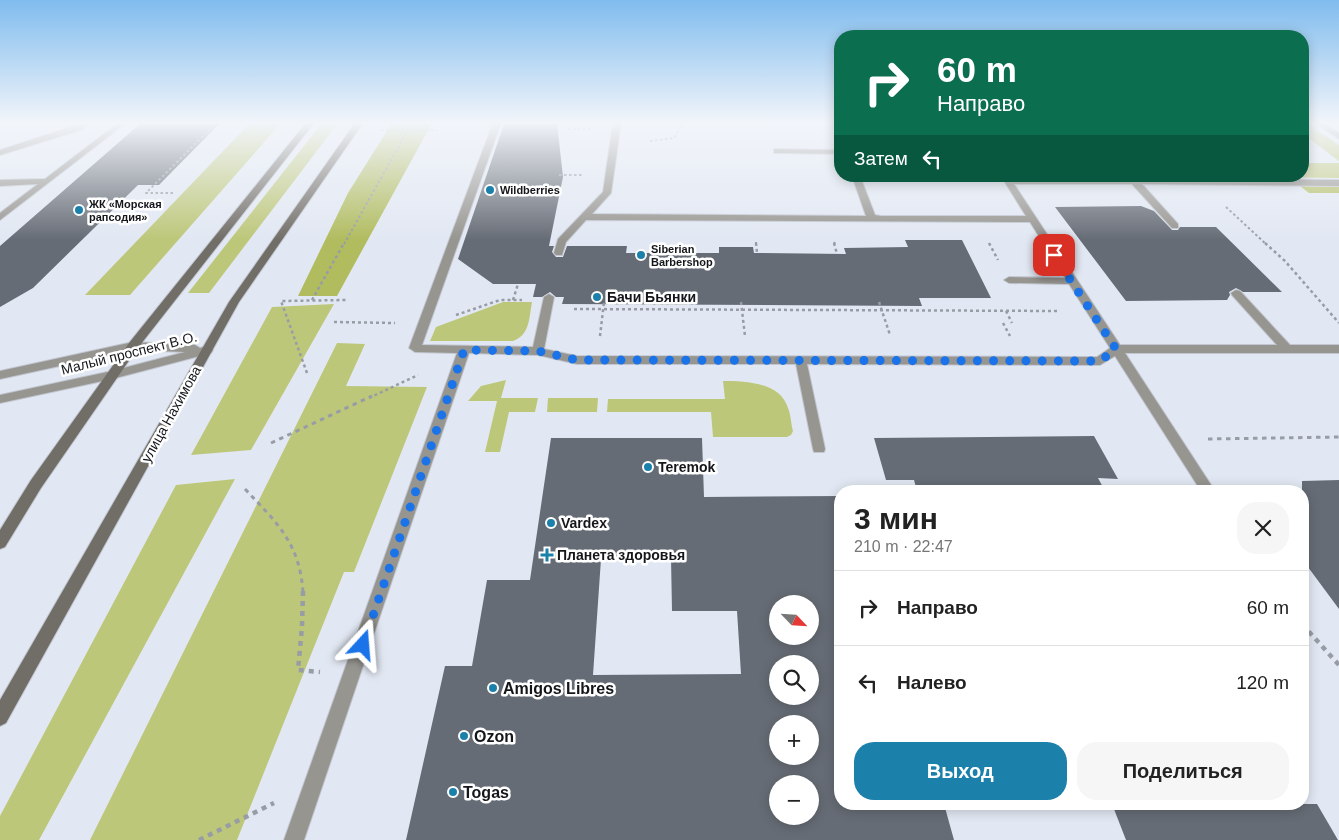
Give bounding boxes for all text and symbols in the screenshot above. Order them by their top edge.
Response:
icon: right [854,50,919,115]
text: 60 m [937,50,1017,89]
text: Направо [937,91,1025,116]
icon: left [918,145,946,173]
text: Затем [854,148,908,169]
marker: Wildberries [484,184,496,196]
place label: Wildberries [500,184,560,196]
place label: ЖК «Морская рапсодия» [88,198,162,223]
marker: ЖК «Морская рапсодия» [73,204,85,216]
pin [1033,234,1075,276]
icon: arrive [1040,241,1068,269]
place label: Siberian Barbershop [651,243,713,268]
marker: Siberian Barbershop [635,249,647,261]
place label: Бачи Бьянки [607,289,696,305]
marker: Бачи Бьянки [591,291,603,303]
street label: Малый проспект В.О. [59,328,199,378]
street label: улица Нахимова [138,363,204,465]
place label: Teremok [658,459,716,475]
marker: Teremok [642,461,654,473]
text: 3 мин [854,502,938,535]
button: close [1237,502,1289,554]
place label: Vardex [561,515,607,531]
marker: Vardex [545,517,557,529]
text: 210 m · 22:47 [854,538,953,555]
place label: Планета здоровья [557,547,685,563]
marker: Планета здоровья [541,549,553,561]
icon: right [854,594,882,622]
north arrow [769,595,819,645]
map controls [769,595,819,825]
text: Направо [897,597,978,618]
text: 60 m [1247,597,1289,618]
position arrow [336,618,388,670]
button: search [769,655,819,705]
icon: left [854,669,882,697]
text: Налево [897,672,967,693]
text: 120 m [1236,672,1289,693]
place label: Amigos Libres [503,680,614,697]
marker: Amigos Libres [487,682,499,694]
button: + [769,715,819,765]
place label: Ozon [474,728,514,745]
marker: Ozon [458,730,470,742]
button: Выход [854,742,1067,800]
button: Поделиться [1077,742,1289,800]
button: − [769,775,819,825]
place label: Togas [463,784,509,801]
marker: Togas [447,786,459,798]

